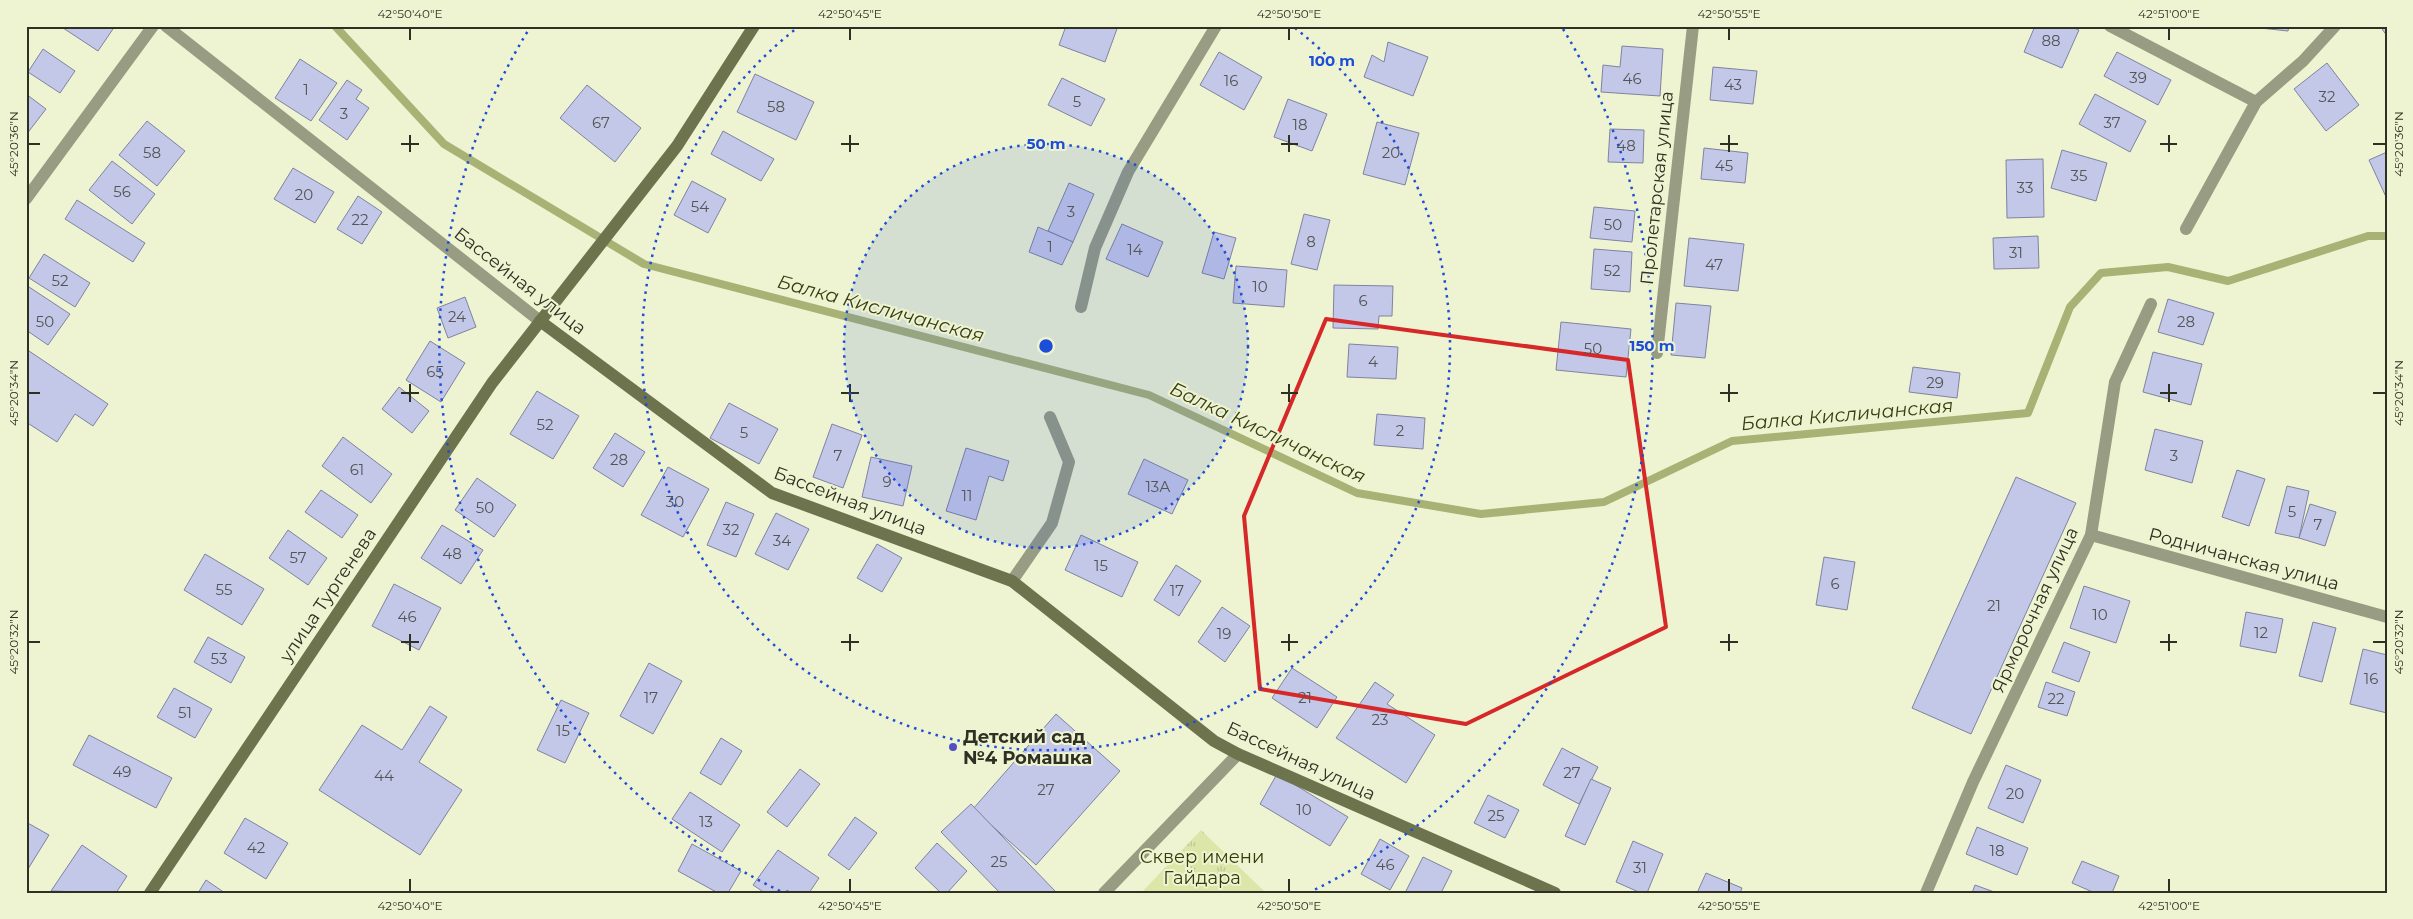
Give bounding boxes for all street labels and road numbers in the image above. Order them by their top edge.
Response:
street label: Пролетарская улица [1636,90,1678,286]
street label: Бассейная улица [450,223,590,339]
street label: Бассейная улица [771,462,929,540]
street label: Родничанская улица [2146,523,2342,595]
street label: улица Тургенева [274,524,381,667]
street label: Ярморочная улица [1987,524,2083,696]
street label: Бассейная улица [1223,717,1379,805]

